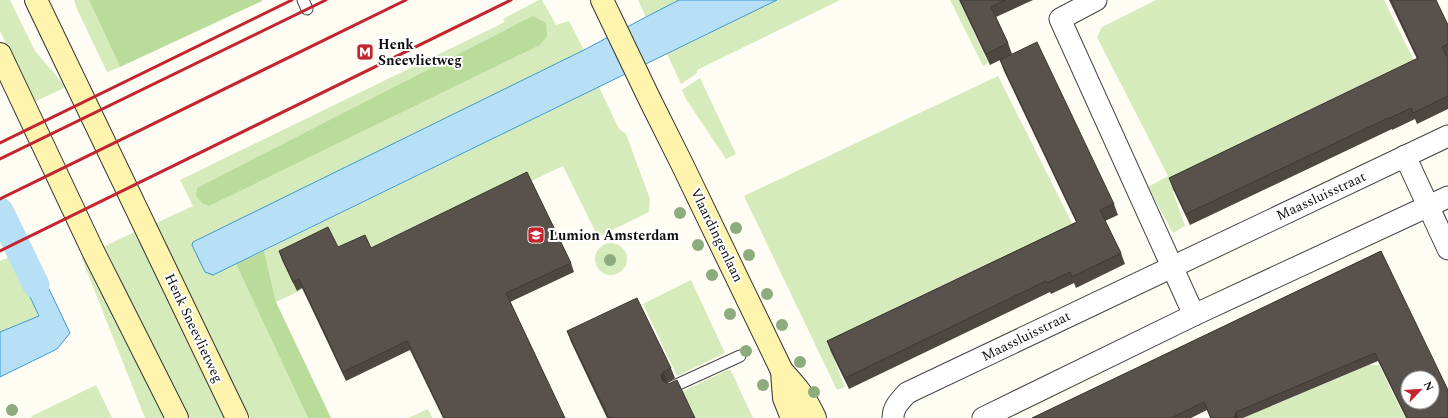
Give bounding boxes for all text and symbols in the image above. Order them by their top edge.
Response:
place label: Henk Sneevlietweg [378,34,462,71]
metro station icon: Henk Sneevlietweg [355,42,375,62]
street label: Maassluisstraat [1273,166,1369,226]
street label: Vlaardingenlaan [685,184,749,286]
school or university icon: Lumion Amsterdam [526,225,546,245]
place label: Lumion Amsterdam [549,225,680,246]
street label: Henk Sneevlietweg [159,270,229,386]
street label: Maassluisstraat [978,305,1074,367]
north arrow [1400,370,1440,410]
text: N [1419,378,1438,394]

